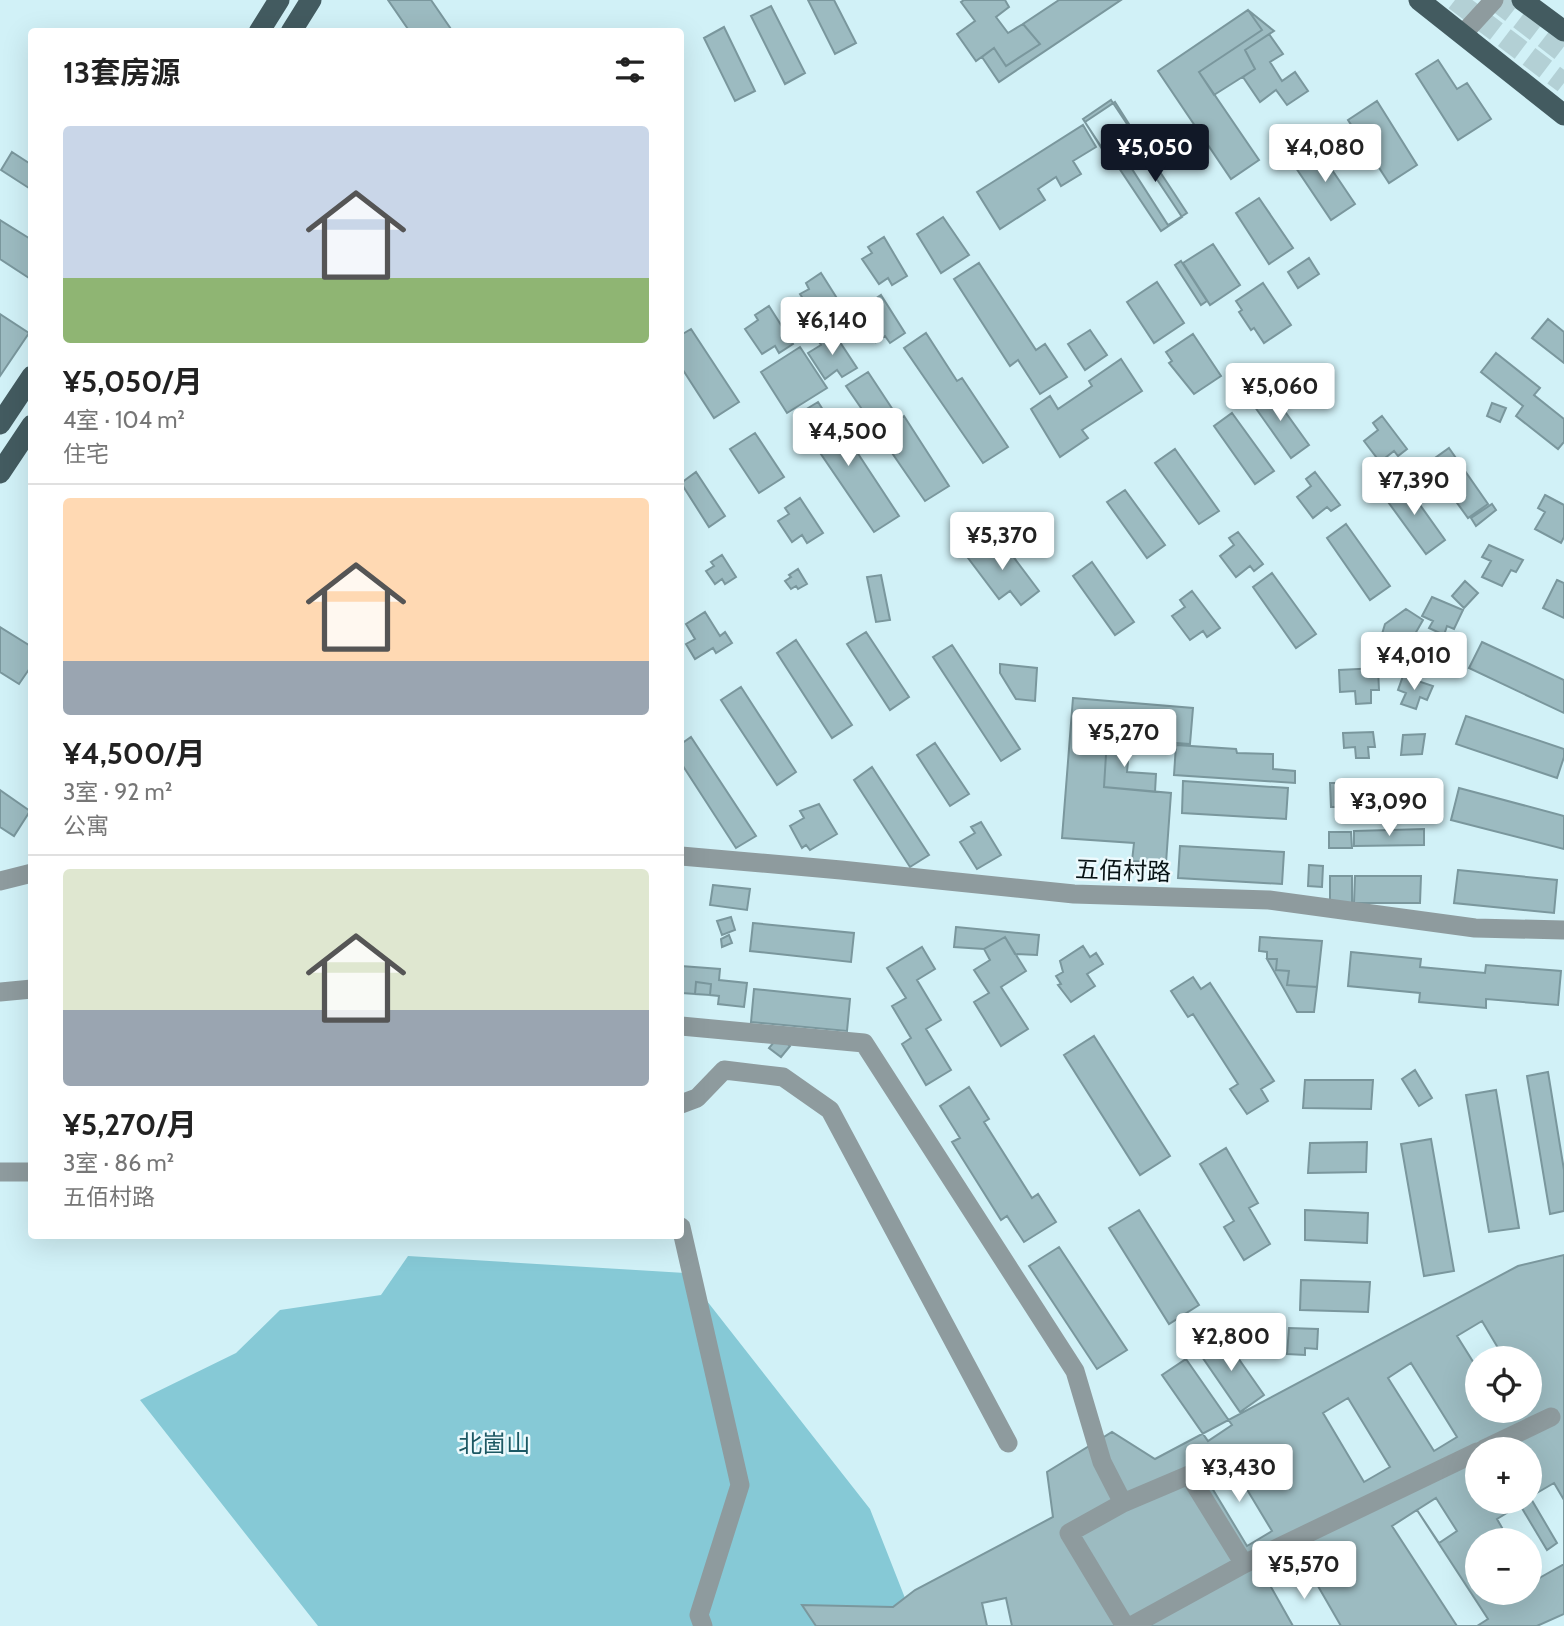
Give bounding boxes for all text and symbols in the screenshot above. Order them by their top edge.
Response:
icon: filters [611,51,649,89]
text: 13套房源 [63,54,180,91]
pin: ¥5,050 [1098,124,1212,184]
pin: ¥4,080 [1268,124,1382,184]
text: ¥5,050 [1117,133,1193,161]
text: ¥4,080 [1285,133,1365,161]
icon: home [293,172,419,298]
pin: ¥6,140 [775,298,889,357]
text: ¥6,140 [797,306,867,334]
text: ¥5,050/月 [63,363,203,400]
pin: ¥5,060 [1223,364,1337,423]
text: ¥5,060 [1242,372,1318,400]
text: 4室 · 104 m² [63,406,185,434]
pin: ¥4,500 [791,408,905,468]
text: ¥4,500 [809,417,887,445]
text: 住宅 [63,440,109,468]
pin: ¥7,390 [1357,458,1471,517]
text: ¥7,390 [1378,466,1450,494]
pin: ¥5,370 [945,512,1059,572]
text: ¥5,370 [966,521,1038,549]
icon: home [293,544,419,670]
pin: ¥4,010 [1357,632,1471,692]
text: ¥4,010 [1377,641,1451,669]
pin: ¥5,270 [1067,710,1181,769]
text: ¥5,270 [1088,718,1160,746]
text: ¥4,500/月 [63,735,206,772]
text: 3室 · 92 m² [63,778,172,806]
pin: ¥3,090 [1332,778,1446,838]
text: ¥3,090 [1351,787,1427,815]
text: 公寓 [63,812,109,840]
street label: 五佰村路 [1075,854,1171,887]
icon: home [293,915,419,1041]
text: ¥5,270/月 [63,1106,197,1143]
text: 3室 · 86 m² [63,1149,174,1177]
text: 五佰村路 [63,1183,155,1211]
pin: ¥2,800 [1174,1314,1288,1373]
text: ¥2,800 [1192,1322,1270,1350]
map controls [1465,1346,1542,1605]
button: locate [1465,1346,1542,1423]
park label: 北崮山 [458,1429,530,1458]
button: + [1465,1437,1542,1514]
pin: ¥3,430 [1182,1444,1296,1504]
text: ¥3,430 [1202,1453,1276,1481]
button: − [1465,1528,1542,1605]
pin: ¥5,570 [1247,1542,1361,1601]
text: ¥5,570 [1268,1550,1340,1578]

